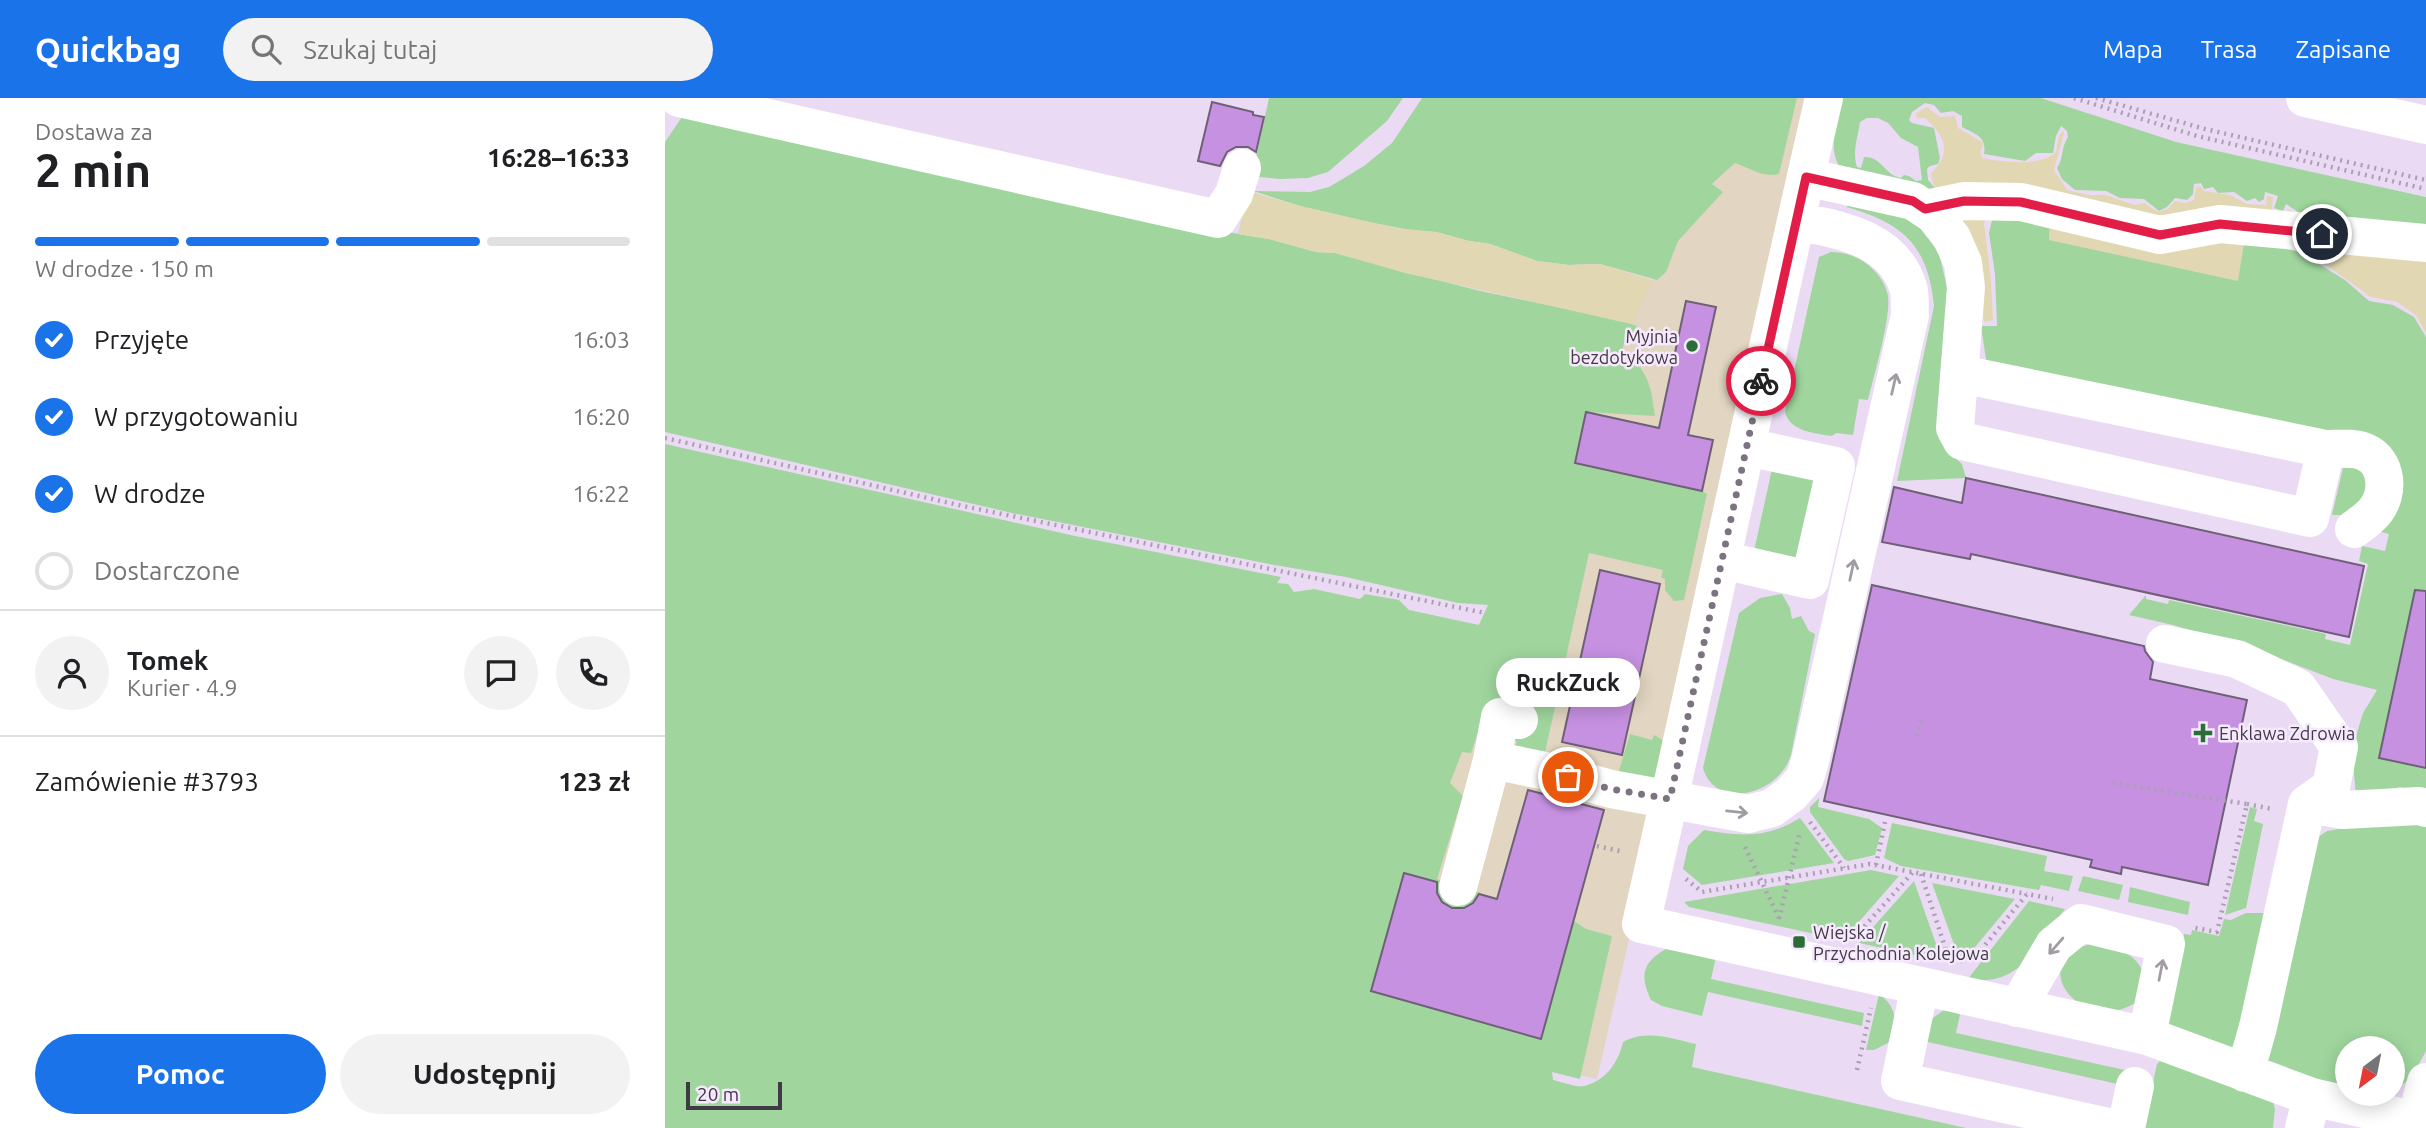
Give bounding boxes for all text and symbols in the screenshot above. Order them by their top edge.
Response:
search box [223,18,713,81]
icon: search [247,30,285,68]
text: Quickbag [35,31,181,68]
text: Szukaj tutaj [303,35,437,64]
text: Mapa [2103,36,2163,63]
text: Trasa [2201,36,2257,63]
text: Zapisane [2295,36,2391,63]
text: Dostawa za [35,119,153,144]
text: 16:28–16:33 [487,143,630,172]
text: 2 min [35,144,151,196]
pin [2292,204,2352,264]
icon: home [2303,215,2341,253]
text: W drodze · 150 m [35,256,214,281]
icon: check [35,321,73,359]
text: Przyjęte [94,325,189,354]
place label: Myjnia bezdotykowa [1570,326,1678,367]
text: 16:03 [572,327,630,352]
marker: Myjnia bezdotykowa [1684,338,1700,354]
courier [1726,346,1796,416]
icon: bike [1742,362,1780,400]
one-way arrow [1888,373,1901,395]
icon: check [35,398,73,436]
text: W przygotowaniu [94,402,299,431]
text: 16:20 [572,404,630,429]
icon: check [35,475,73,513]
text: W drodze [94,479,206,508]
text: 16:22 [572,481,630,506]
text: Dostarczone [94,556,240,585]
one-way arrow [1846,559,1860,582]
button: person [35,636,109,710]
button: chat [464,636,538,710]
button: phone [556,636,630,710]
text: Tomek [127,646,208,675]
callout: RuckZuck [1496,658,1640,707]
text: RuckZuck [1516,670,1620,695]
text: Kurier · 4.9 [127,675,238,700]
marker: Enklawa Zdrowia [2193,723,2213,743]
place label: Enklawa Zdrowia [2219,723,2355,743]
pin [1538,747,1598,807]
icon: bag [1549,758,1587,796]
text: Zamówienie #3793 [35,767,259,796]
text: 123 zł [558,767,630,796]
one-way arrow [1725,806,1748,819]
place label: Wiejska / Przychodnia Kolejowa [1813,922,1989,963]
marker: Wiejska / Przychodnia Kolejowa [1791,934,1807,950]
one-way arrow [2048,937,2064,955]
one-way arrow [2154,959,2168,982]
button: Pomoc [35,1034,326,1114]
button: Udostępnij [340,1034,630,1114]
north arrow [2335,1036,2405,1106]
map controls [2335,1036,2405,1106]
scale bar [686,1079,782,1111]
text: 20 m [697,1083,739,1105]

